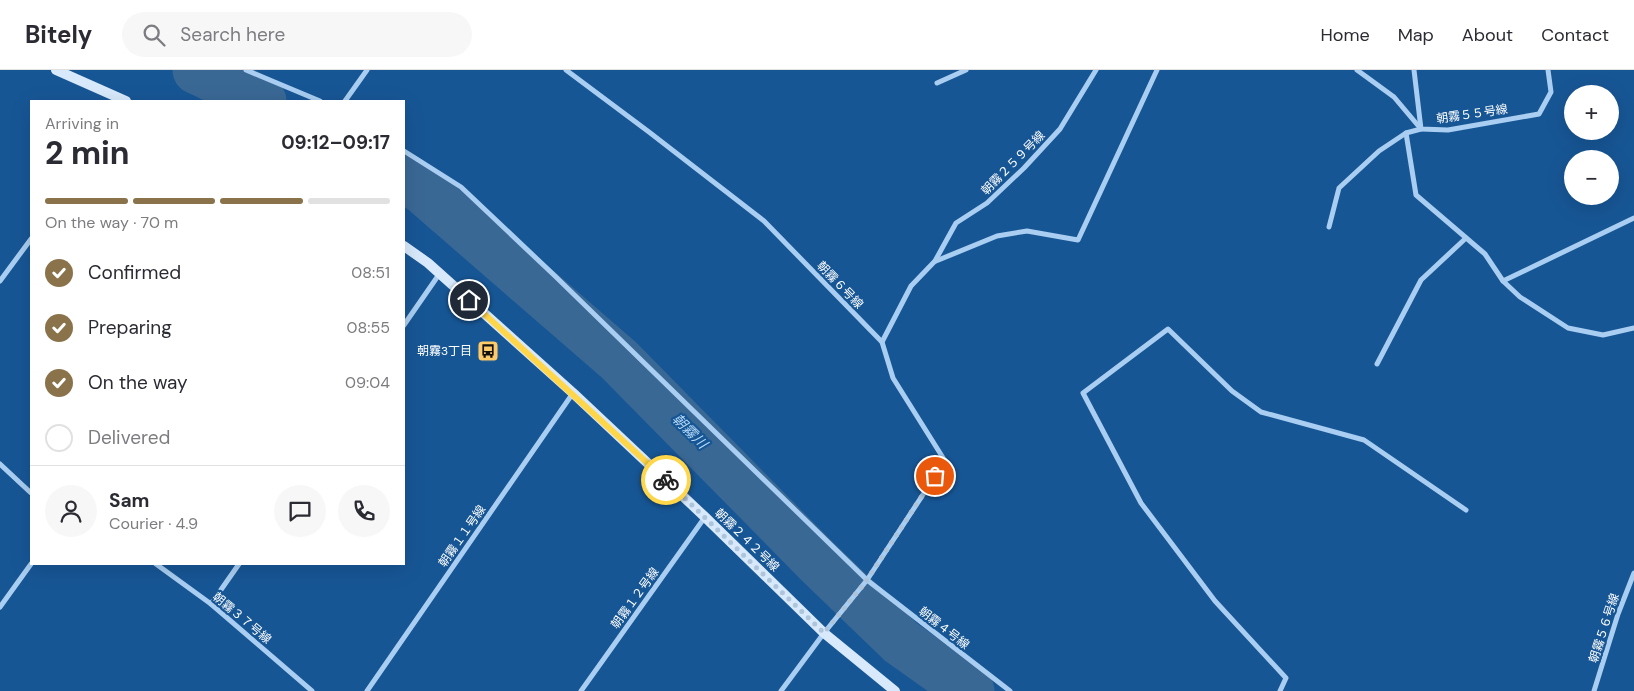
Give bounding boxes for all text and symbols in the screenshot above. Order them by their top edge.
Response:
search box [122,12,472,57]
text: Bitely [25,19,92,50]
icon: search [140,21,168,49]
text: Search here [180,22,285,47]
text: Home [1320,23,1370,47]
text: Map [1398,23,1434,47]
text: About [1462,23,1513,47]
text: Contact [1541,23,1609,47]
map controls [1564,85,1619,205]
button: + [1564,85,1619,140]
street label: 朝霧５５号線 [1435,101,1509,127]
text: Arriving in [45,113,119,134]
street label: 朝霧２５９号線 [978,128,1048,198]
text: 09:12–09:17 [281,130,390,155]
text: 2 min [45,132,130,174]
button: − [1564,150,1619,205]
text: On the way · 70 m [45,212,178,233]
street label: 朝霧６号線 [813,258,867,312]
icon: check [45,259,73,287]
text: Confirmed [88,260,181,285]
text: 08:51 [351,262,390,283]
pin [448,279,490,321]
icon: home [455,286,483,314]
icon: check [45,314,73,342]
text: Preparing [88,315,172,340]
text: 08:55 [347,317,390,338]
bus stop icon: 朝霧3丁目 [476,339,500,363]
place label: 朝霧3丁目 [417,343,472,359]
icon: check [45,369,73,397]
text: On the way [88,370,188,395]
text: 09:04 [345,372,390,393]
water label: 朝霧川 [669,410,713,454]
text: Delivered [88,425,170,450]
courier [641,455,691,505]
pin [914,455,956,497]
icon: bag [921,462,949,490]
icon: bike [652,466,680,494]
button: person [45,485,97,537]
button: chat [274,485,326,537]
button: phone [338,485,390,537]
text: Sam [109,488,150,513]
street label: 朝霧１１号線 [435,502,489,570]
street label: 朝霧２４２号線 [711,505,783,575]
text: Courier · 4.9 [109,513,198,534]
street label: 朝霧１２号線 [607,564,663,632]
street label: 朝霧３７号線 [209,589,275,647]
street label: 朝霧５６号線 [1585,591,1623,665]
street label: 朝霧４号線 [915,603,973,653]

